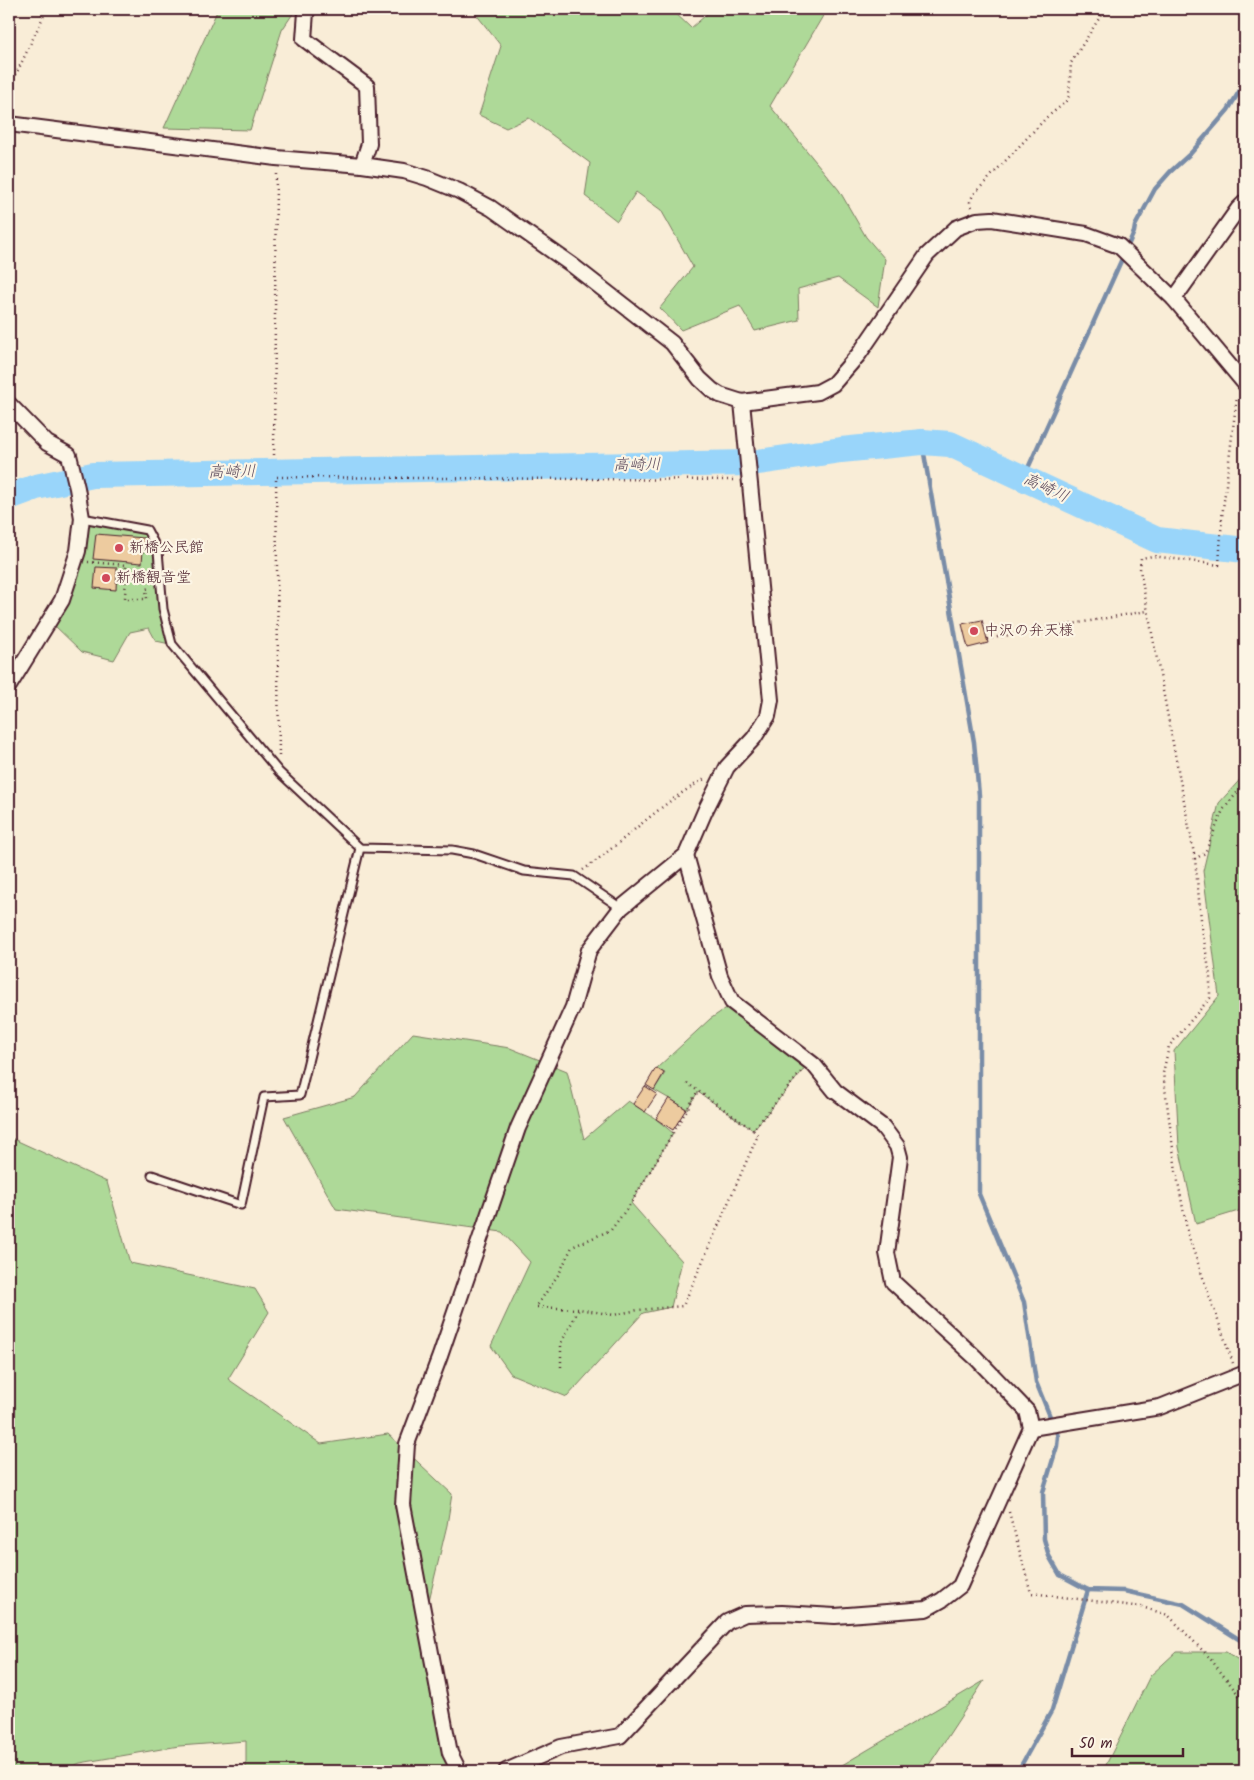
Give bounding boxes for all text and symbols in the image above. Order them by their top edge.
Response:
water label: 高崎川 [613,452,661,478]
water label: 高崎川 [208,459,256,485]
water label: 高崎川 [1019,467,1073,509]
place label: 新橋公民館 [129,536,204,560]
marker: 新橋公民館 [113,542,125,554]
place label: 新橋観音堂 [116,566,191,590]
marker: 新橋観音堂 [100,572,112,584]
place label: 中沢の弁天様 [984,619,1074,643]
marker: 中沢の弁天様 [968,625,980,637]
scale bar [1072,1725,1183,1757]
text: 50 m [1079,1732,1113,1756]

